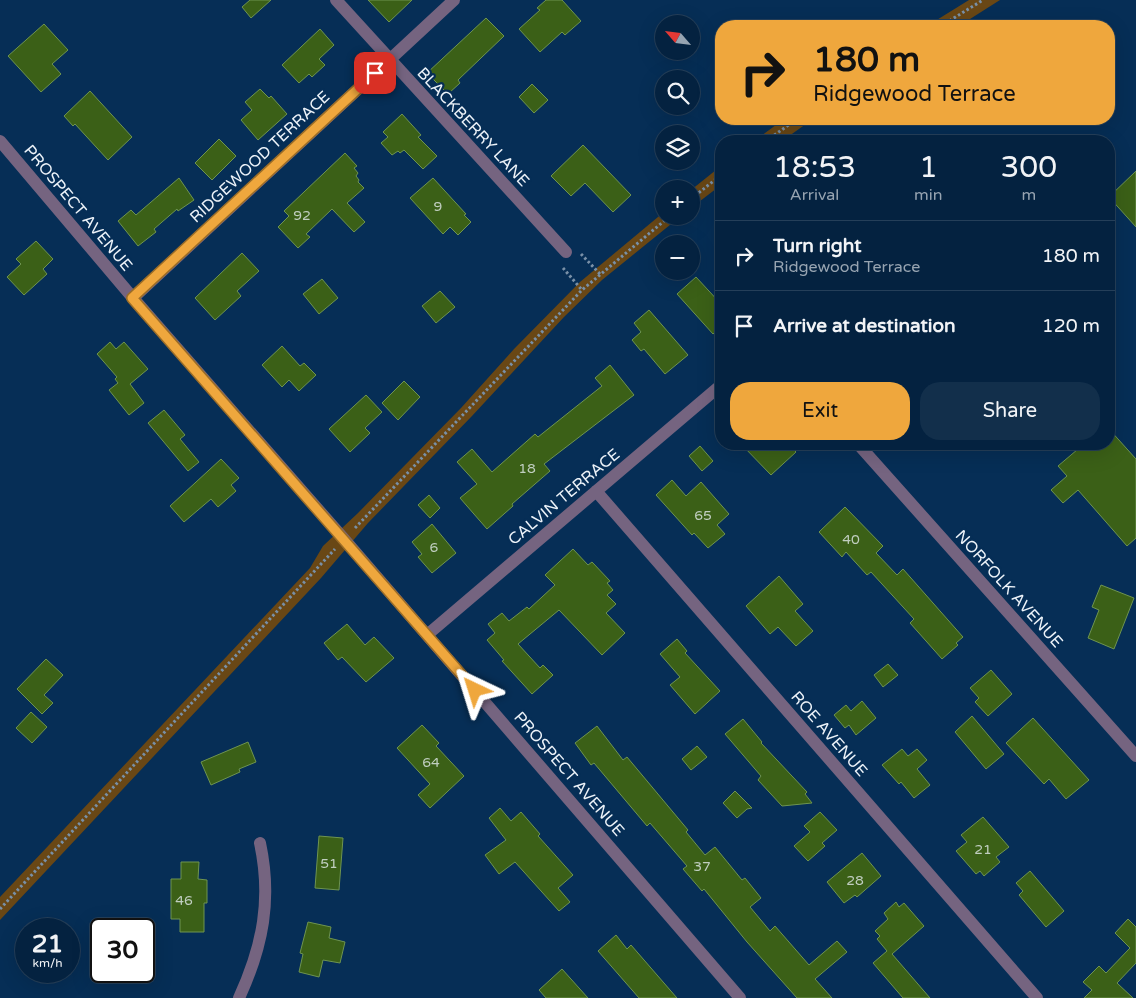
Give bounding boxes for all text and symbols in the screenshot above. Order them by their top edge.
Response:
north arrow [655,15,700,60]
map controls [655,15,700,280]
text: 180 m [813,39,920,81]
icon: right [730,40,795,105]
pin [354,52,396,94]
icon: arrive [361,59,389,87]
street label: BLACKBERRY LANE [413,63,533,191]
button: search [655,70,700,115]
text: Ridgewood Terrace [813,81,1016,107]
street label: RIDGEWOOD TERRACE [186,87,334,227]
button: layers [655,125,700,170]
street label: PROSPECT AVENUE [19,141,137,275]
text: 18:53 [773,149,856,186]
text: 1 [919,149,938,186]
text: 300 [1001,149,1057,186]
button: + [655,180,700,225]
text: Arrival [790,185,839,205]
text: min [914,185,943,205]
text: m [1021,185,1036,205]
house number: 9 [434,198,442,215]
house number: 92 [293,207,311,224]
button: − [655,235,700,280]
text: Turn right [773,235,861,257]
icon: right [730,242,758,270]
text: 180 m [1042,245,1100,267]
text: Ridgewood Terrace [773,257,920,277]
icon: arrive [730,312,758,340]
text: Arrive at destination [773,315,956,337]
text: 120 m [1042,315,1100,337]
button: Exit [730,382,910,440]
button: Share [920,382,1100,440]
street label: CALVIN TERRACE [504,444,624,550]
house number: 18 [518,460,536,477]
house number: 65 [694,507,712,524]
street label: NORFOLK AVENUE [951,526,1067,652]
house number: 40 [842,531,860,548]
house number: 6 [430,539,439,556]
position arrow [448,663,500,715]
street label: ROE AVENUE [787,687,871,781]
street label: PROSPECT AVENUE [509,708,629,840]
house number: 64 [422,754,440,771]
house number: 21 [974,841,992,858]
house number: 51 [320,855,338,872]
house number: 37 [693,858,711,875]
house number: 28 [846,872,864,889]
house number: 46 [175,892,193,909]
speed limit sign: 30 [90,918,155,983]
text: 21 [32,929,63,959]
text: km/h [32,956,63,970]

